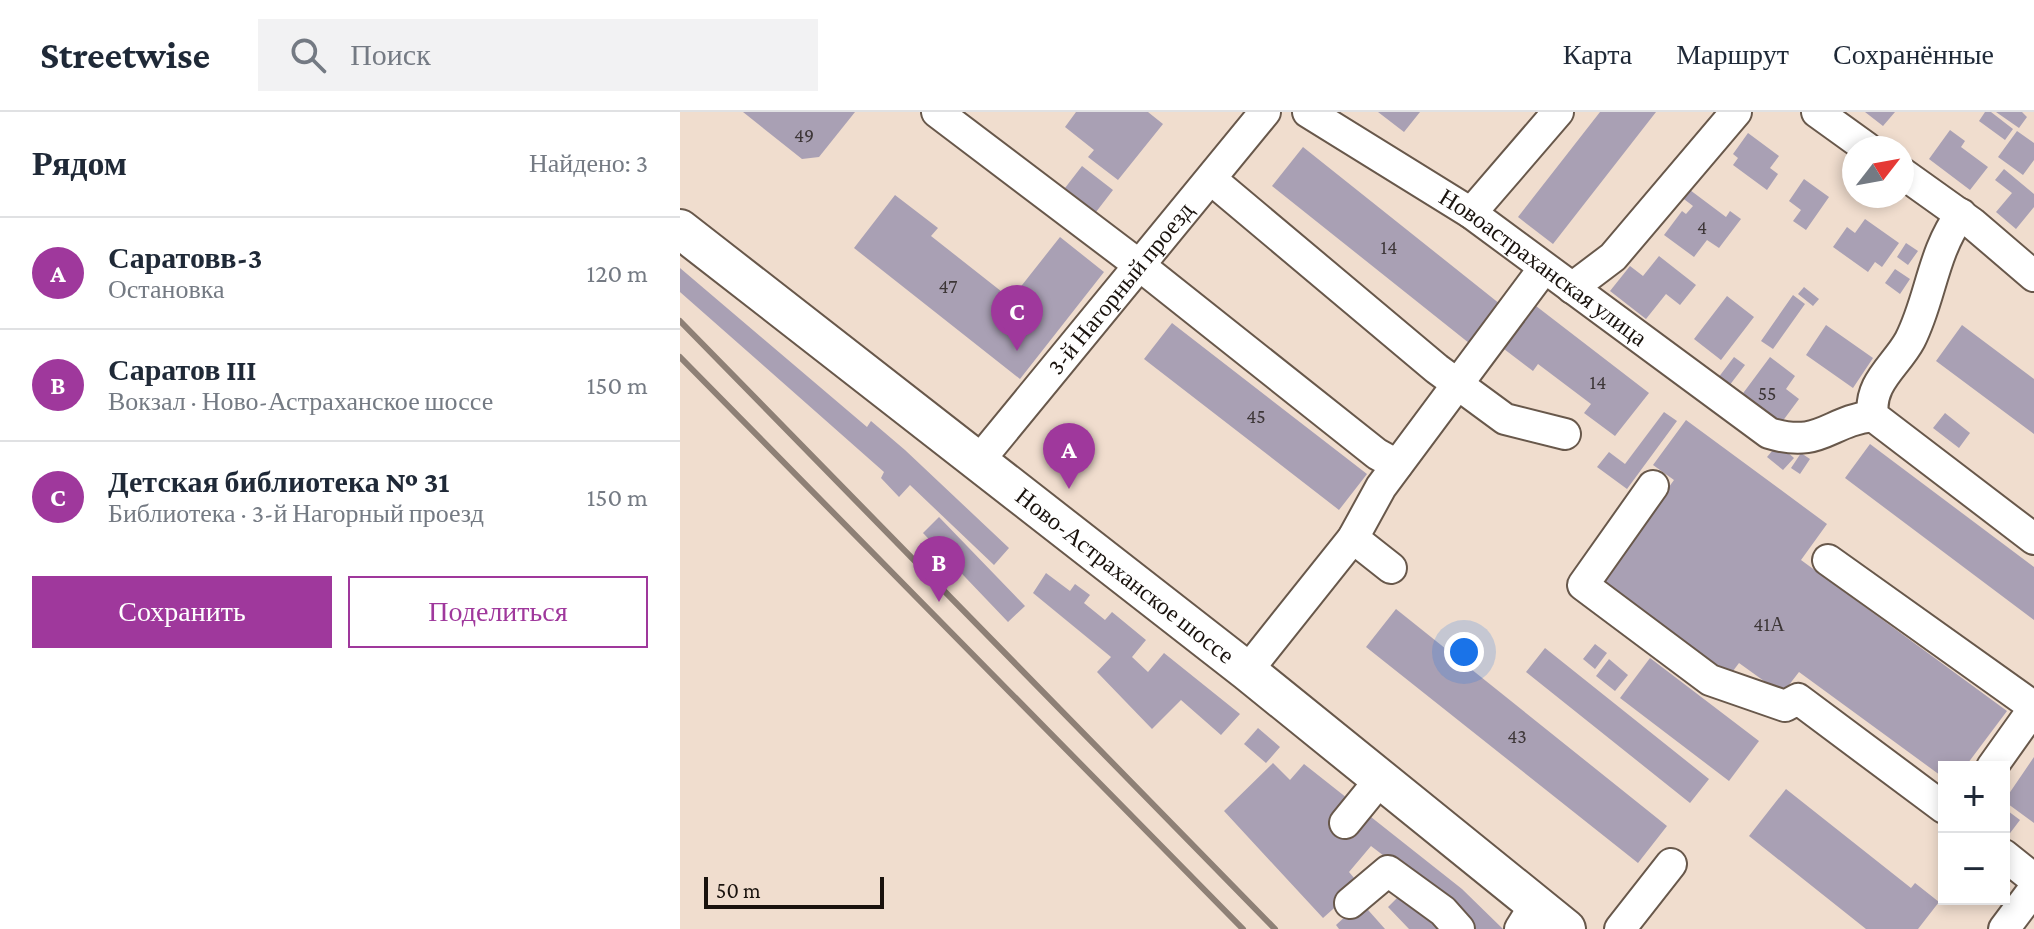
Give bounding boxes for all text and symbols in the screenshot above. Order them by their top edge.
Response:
search box [258,19,818,91]
icon: search [286,33,330,77]
text: Streetwise [40,34,210,76]
text: Поиск [350,38,431,71]
text: Карта [1563,39,1632,70]
text: Маршрут [1676,39,1789,70]
text: Сохранённые [1833,39,1994,70]
house number: 49 [794,124,814,146]
north arrow [1842,136,1914,208]
text: Рядом [32,145,127,182]
text: Найдено: 3 [529,149,648,178]
street label: Новоастраханская улица [1435,183,1653,351]
street label: 3-й Нагорный проезд [1042,197,1198,379]
house number: 4 [1697,216,1707,238]
house number: 14 [1381,236,1397,258]
text: Саратовв-3 [108,241,262,274]
text: A [50,259,66,288]
text: 120 m [587,259,648,288]
text: Остановка [108,275,225,304]
house number: 47 [939,275,957,297]
pin: C [991,285,1043,351]
text: Саратов III [108,353,256,386]
text: B [50,371,66,400]
text: 150 m [587,371,648,400]
house number: 14 [1590,371,1606,393]
house number: 55 [1758,382,1776,404]
text: Вокзал · Ново-Астраханское шоссе [108,387,493,416]
house number: 45 [1246,405,1266,427]
pin: A [1043,423,1095,489]
text: Детская библиотека № 31 [108,465,450,498]
street label: Ново-Астраханское шоссе [1011,482,1240,669]
text: C [50,483,66,512]
text: 150 m [587,483,648,512]
text: Библиотека · 3-й Нагорный проезд [108,499,484,528]
pin: B [913,536,965,602]
button: Сохранить [32,576,332,648]
button: Поделиться [348,576,648,648]
house number: 41А [1753,613,1785,635]
your location [1444,632,1484,672]
house number: 43 [1507,725,1527,747]
map controls [1938,761,2010,905]
button: + [1938,761,2010,833]
button: − [1938,833,2010,905]
scale bar [704,873,884,909]
text: 50 m [716,878,761,903]

